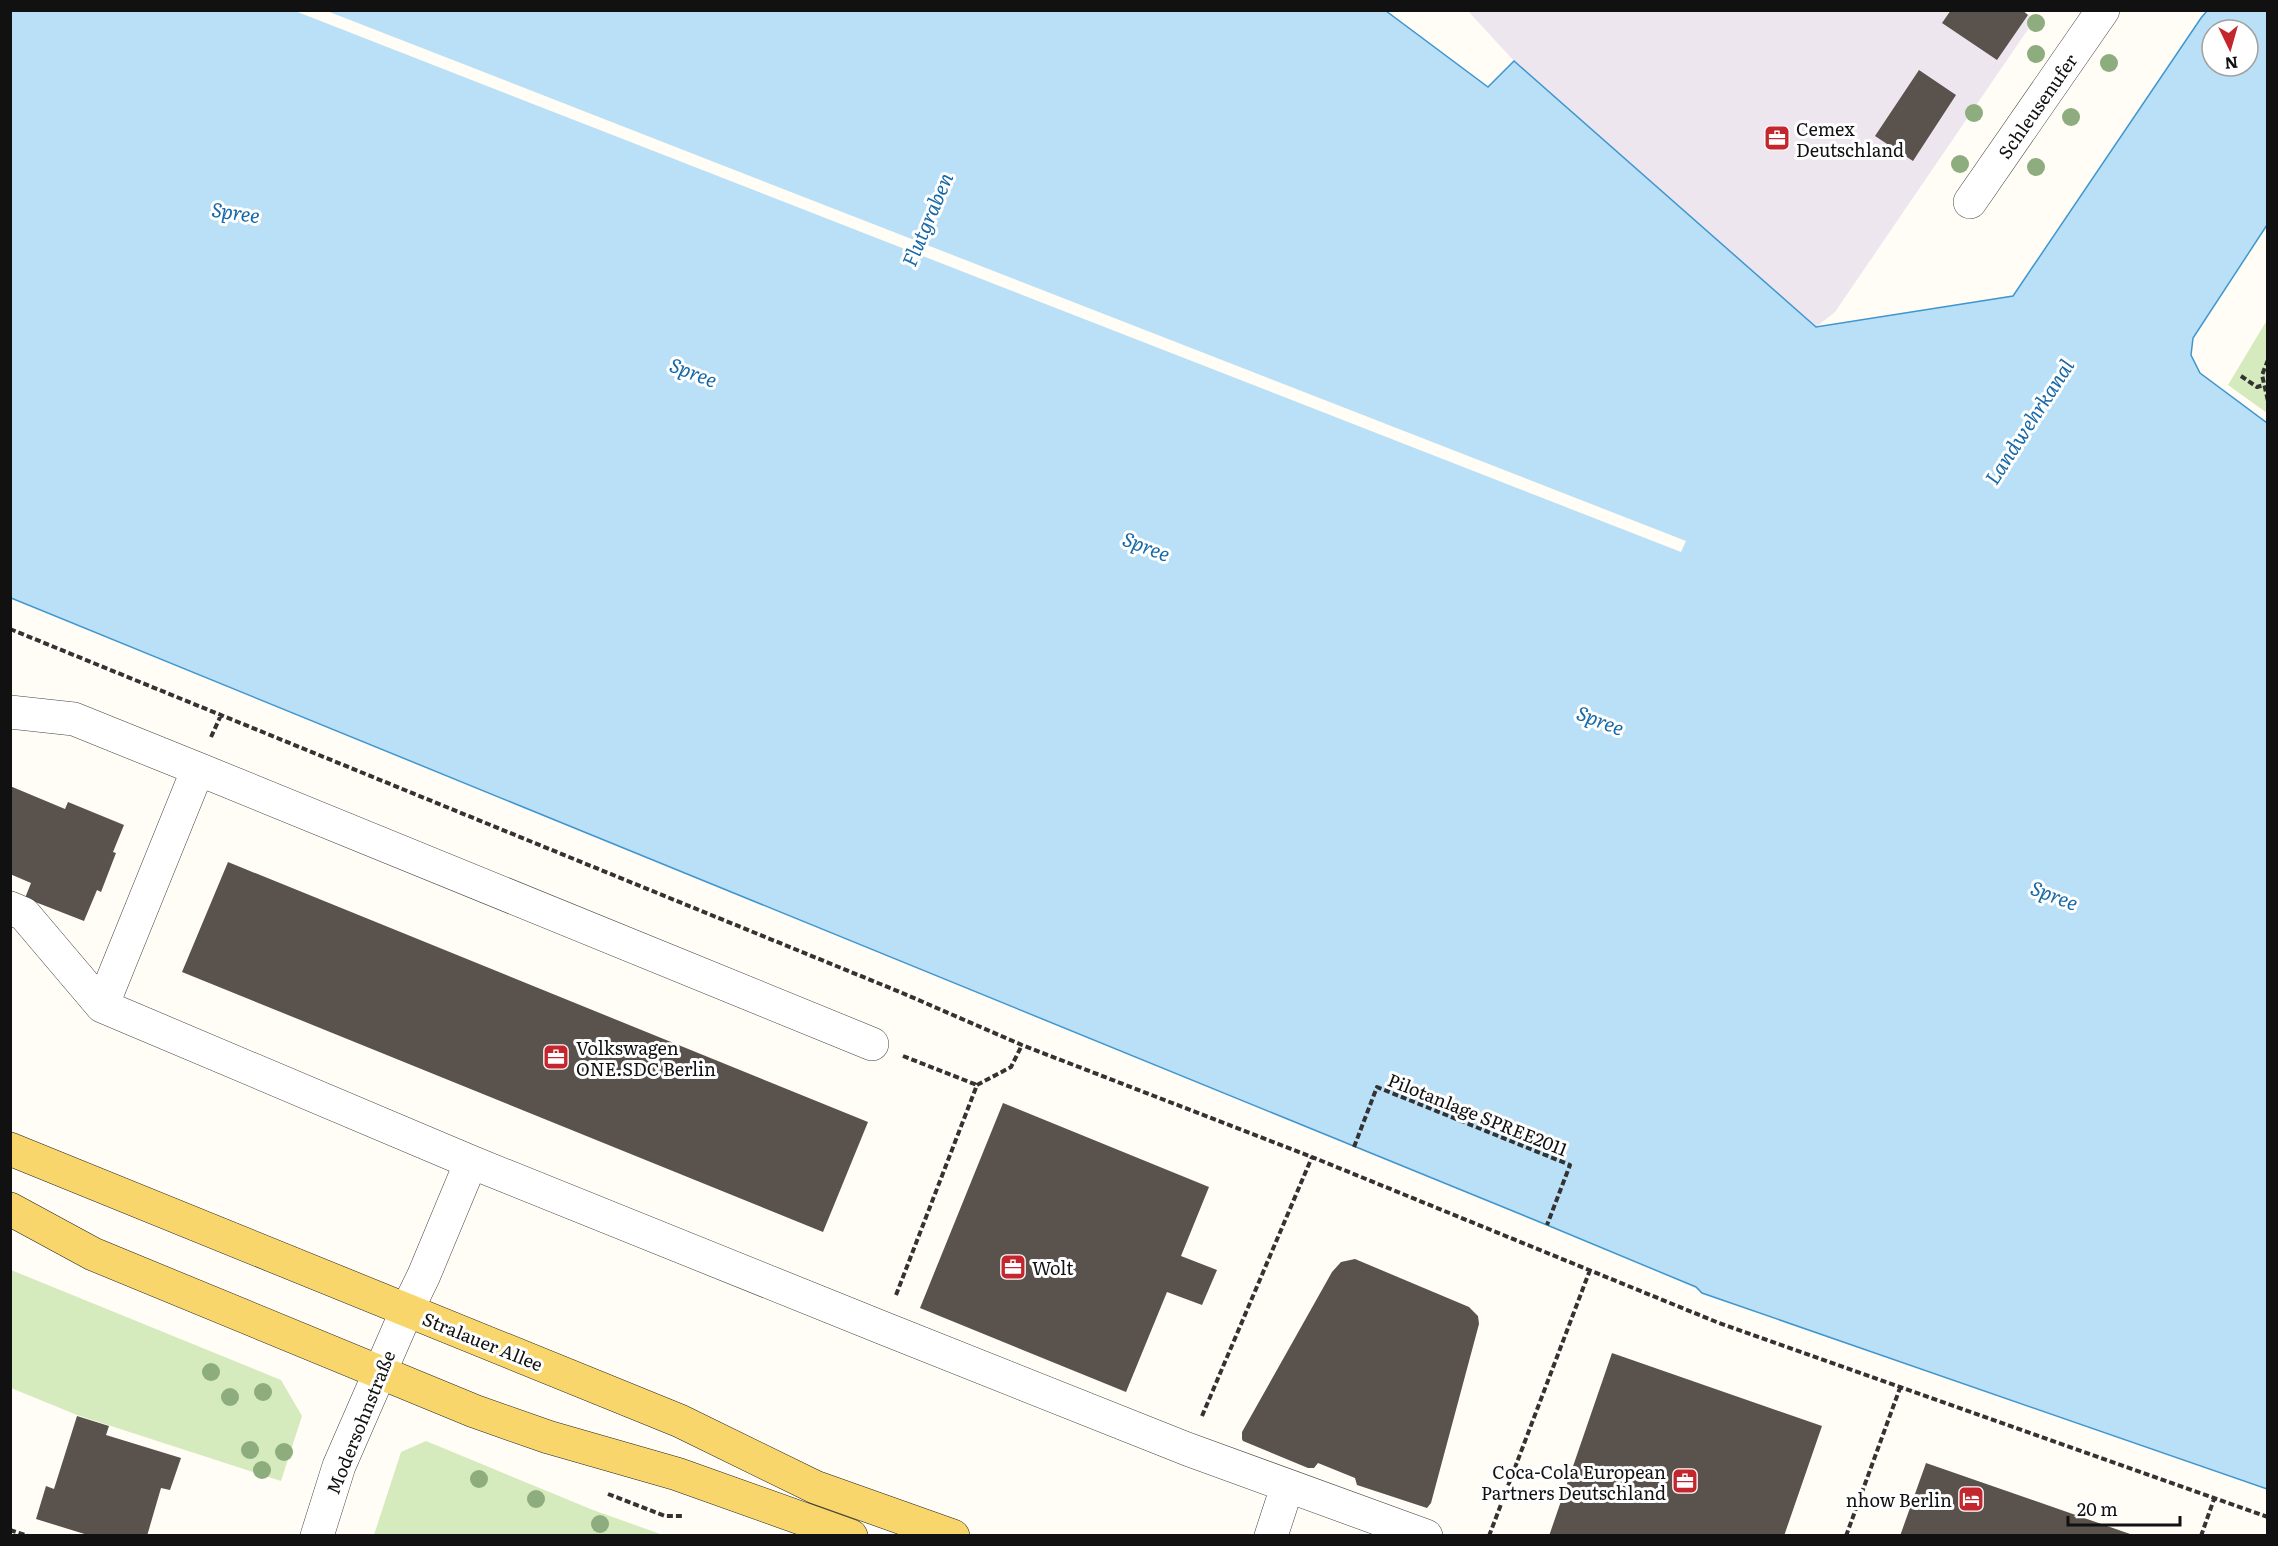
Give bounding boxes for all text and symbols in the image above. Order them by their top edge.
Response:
north arrow [2200,18,2260,78]
street label: Schleusenufer [1991,48,2084,164]
text: N [2224,51,2239,76]
place label: Cemex Deutschland [1796,115,1904,163]
office icon: Cemex Deutschland [1762,123,1792,153]
water label: Flutgraben [893,167,959,270]
water label: Spree [210,193,262,229]
water label: Spree [666,348,722,394]
water label: Landwehrkanal [1976,352,2080,490]
water label: Spree [1119,522,1175,568]
water label: Spree [1573,696,1629,742]
water label: Spree [2027,871,2083,917]
place label: Volkswagen ONE.SDC Berlin [576,1034,716,1082]
office icon: Volkswagen ONE.SDC Berlin [541,1042,571,1072]
street label: Pilotanlage SPREE2011 [1384,1066,1572,1162]
office icon: Wolt [998,1252,1028,1282]
place label: Wolt [1032,1254,1074,1281]
street label: Stralauer Allee [419,1305,547,1377]
street label: Modersohnstraße [319,1346,401,1498]
place label: Coca-Cola European Partners Deutschland [1481,1458,1666,1506]
office icon: Coca-Cola European Partners Deutschland [1670,1466,1700,1496]
hotel icon: nhow Berlin [1956,1484,1986,1514]
place label: nhow Berlin [1846,1486,1952,1513]
scale bar [2068,1489,2180,1527]
text: 20 m [2077,1495,2118,1522]

